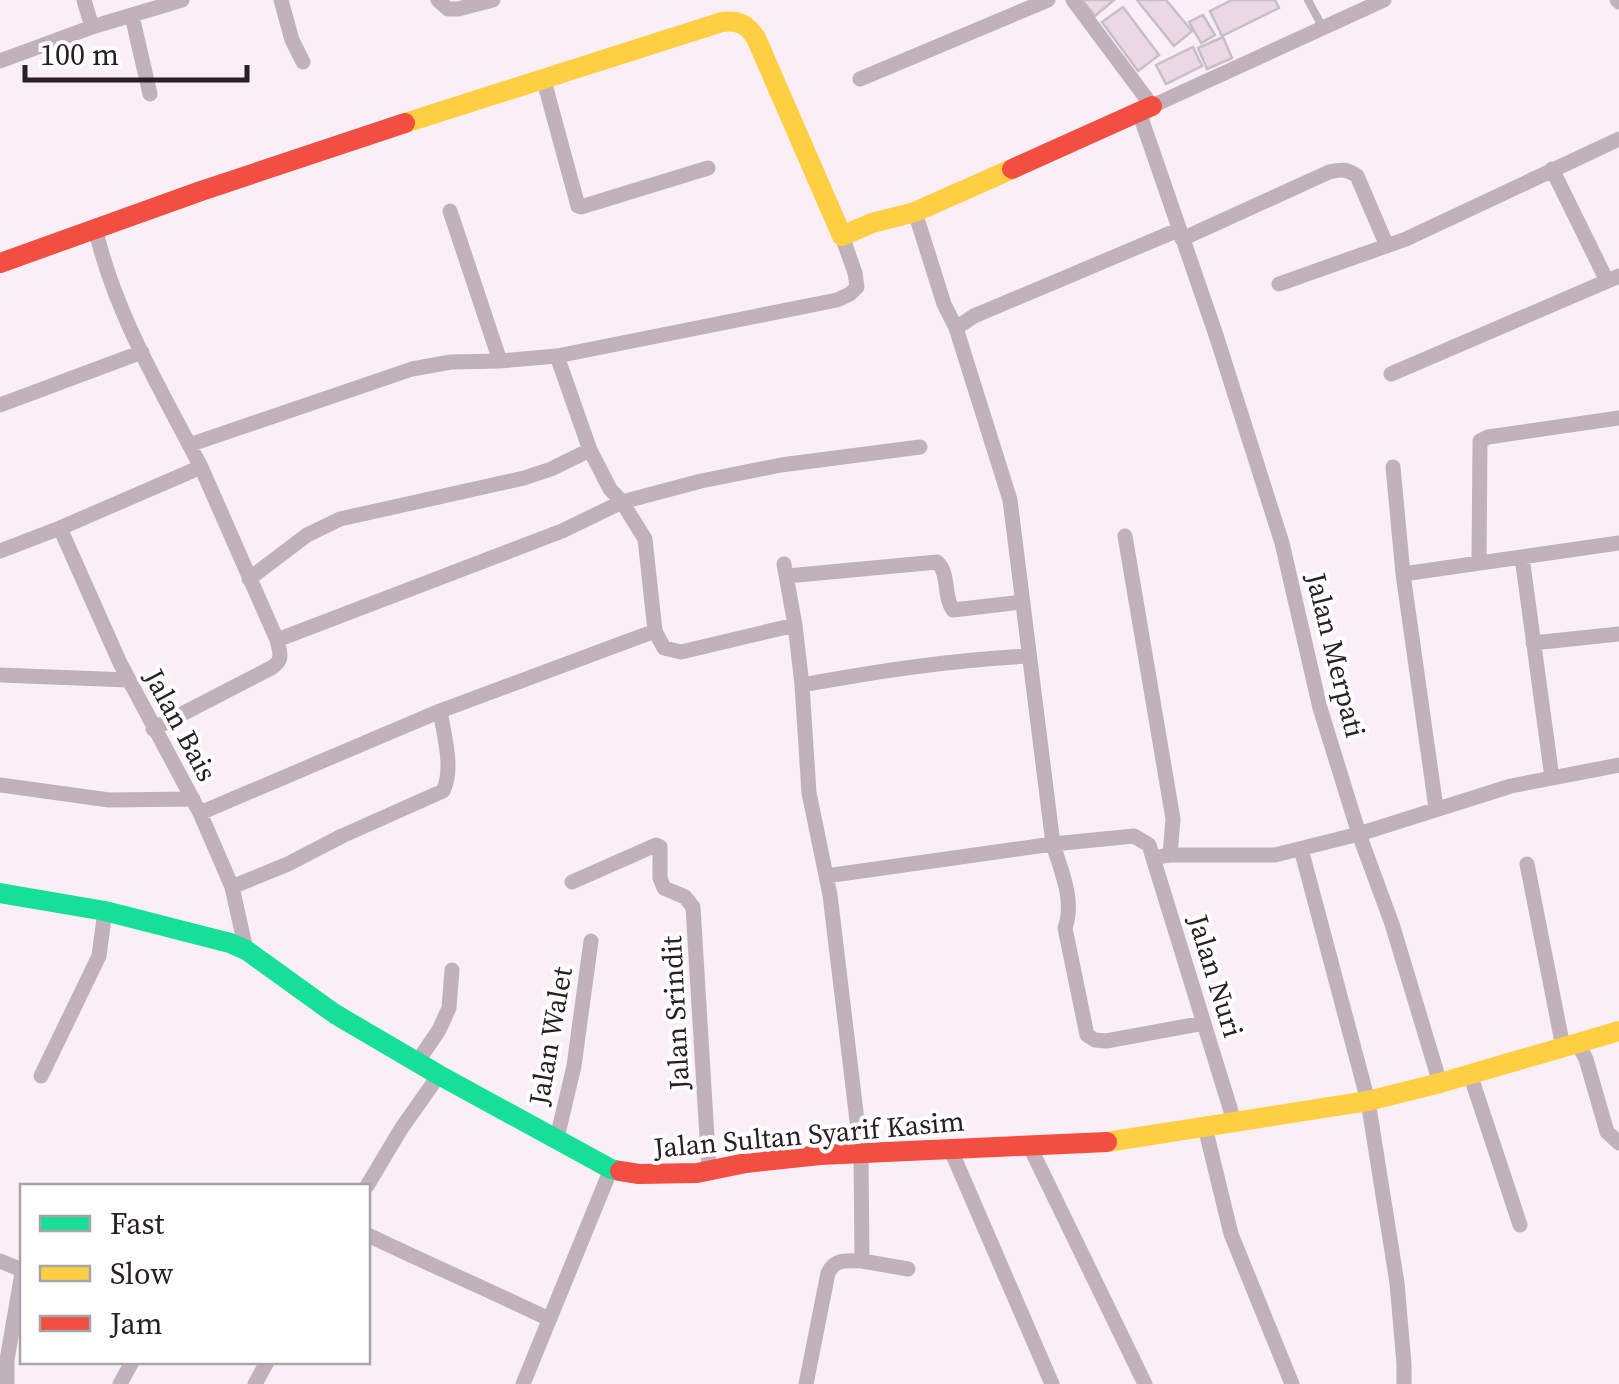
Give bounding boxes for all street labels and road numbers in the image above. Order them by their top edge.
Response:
street label: Jalan Merpati [1297,568,1375,741]
street label: Jalan Bais [135,661,226,788]
street label: Jalan Nuri [1179,909,1253,1042]
street label: Jalan Srindit [652,934,698,1092]
street label: Jalan Walet [519,963,581,1109]
street label: Jalan Sultan Syarif Kasim [651,1101,966,1167]

